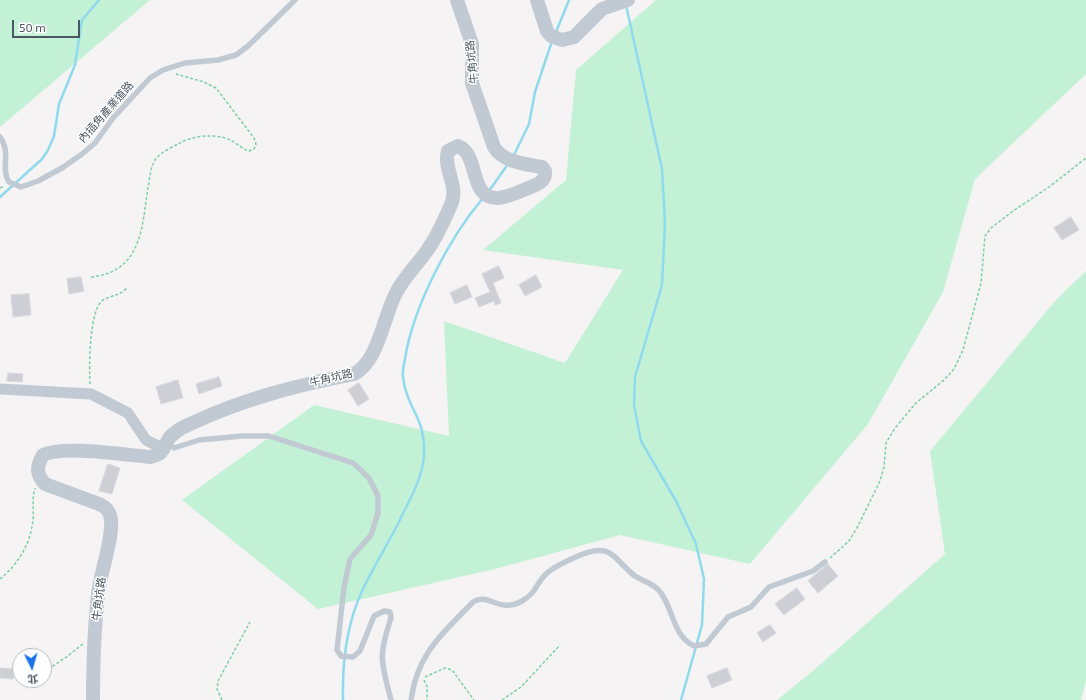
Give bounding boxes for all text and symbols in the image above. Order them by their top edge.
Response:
scale bar [14,12,82,38]
text: 50 m [19,20,46,34]
street label: 牛角坑路 [463,39,481,85]
street label: 內插角產業道路 [76,79,136,145]
street label: 牛角坑路 [308,367,354,389]
street label: 牛角坑路 [90,576,108,622]
north arrow [12,648,52,688]
text: 北 [27,673,39,686]

